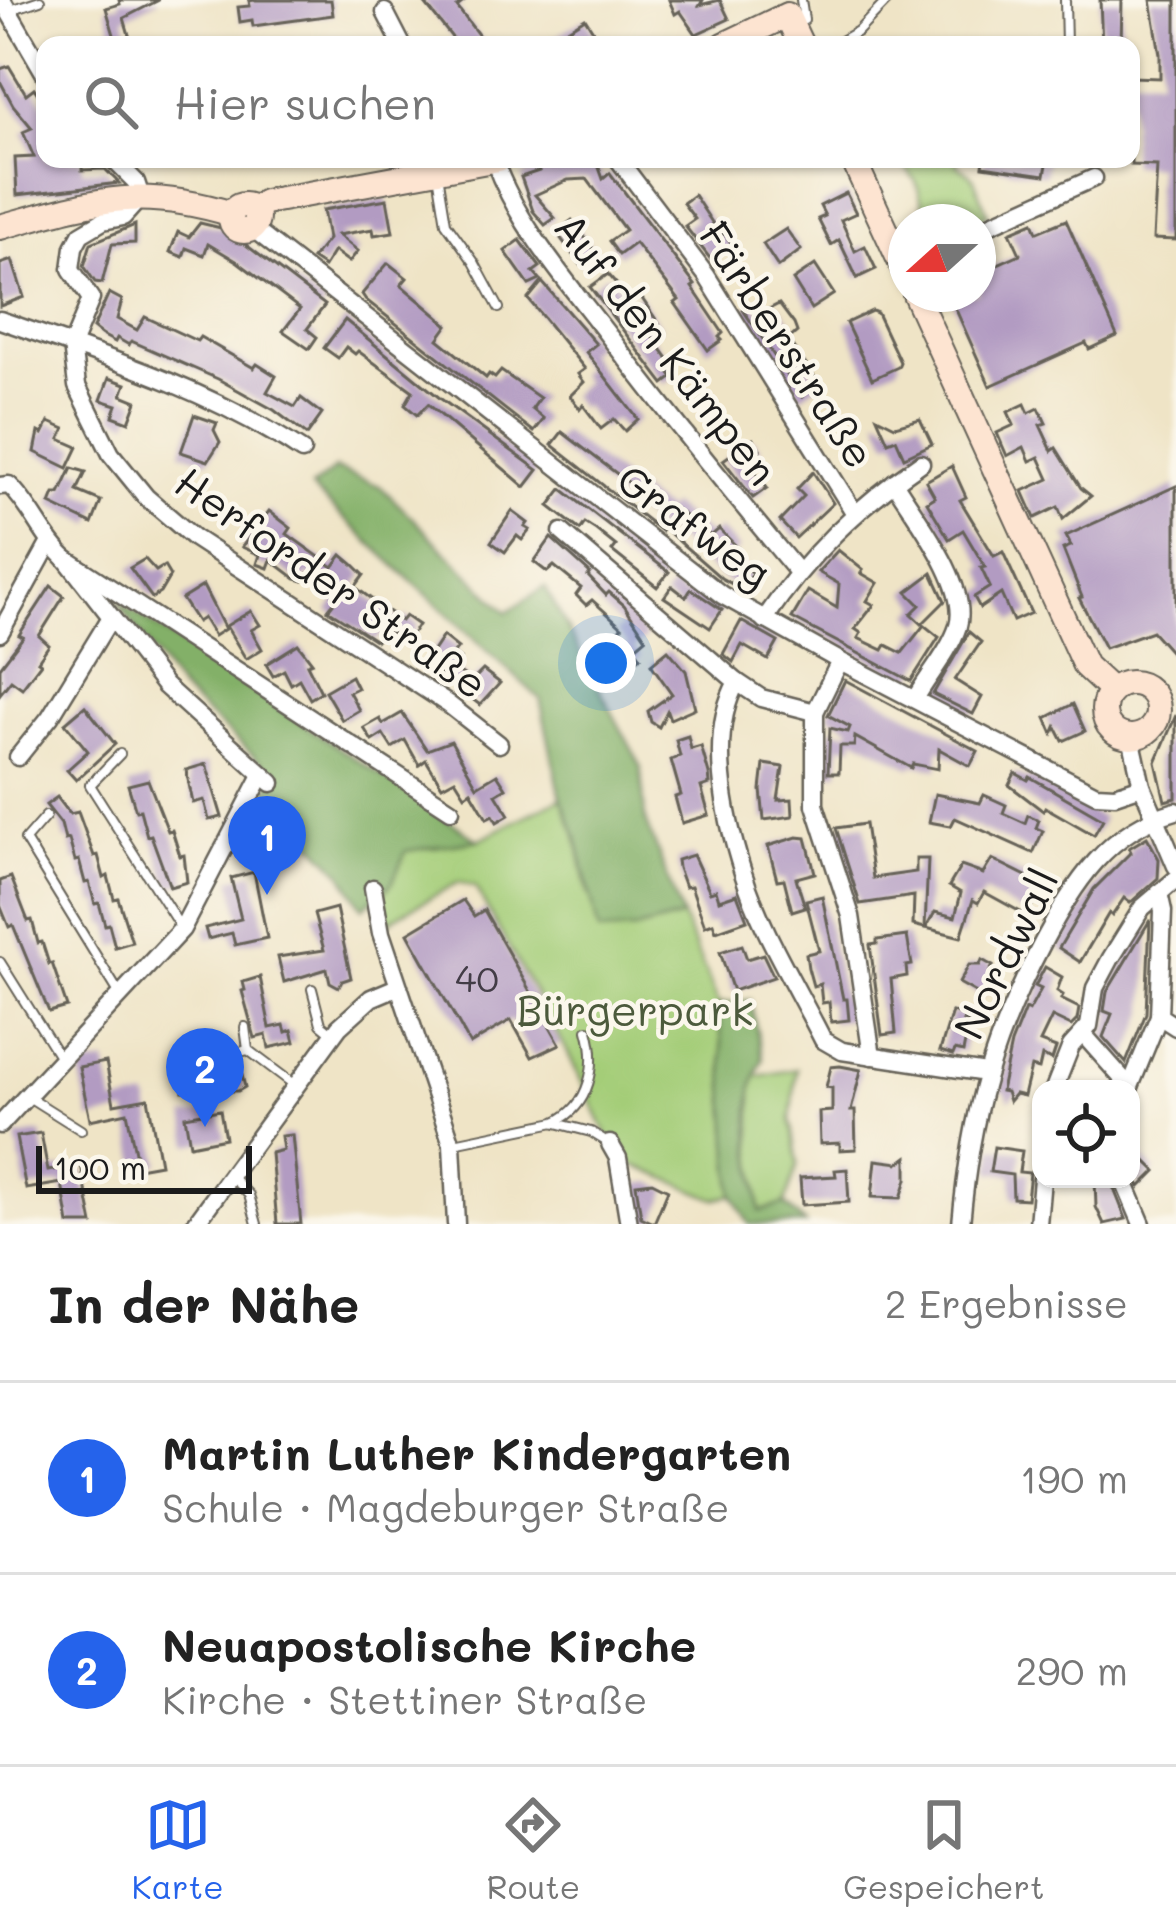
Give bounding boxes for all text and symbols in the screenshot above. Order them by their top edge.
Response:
search box [36,36,1140,168]
icon: search [78,69,144,135]
text: Hier suchen [174,73,436,131]
street label: Auf den Kämpen [543,200,791,496]
north arrow [888,204,996,312]
street label: Färberstraße [688,210,888,478]
street label: Grafweg [607,451,783,599]
street label: Herforder Straße [165,454,499,710]
your location [576,633,636,693]
pin: 1 [228,796,306,895]
street label: Nordwall [940,858,1070,1048]
house number: 40 [455,954,499,1001]
park label: Bürgerpark [516,982,754,1037]
pin: 2 [166,1028,244,1127]
map controls [1032,1080,1140,1188]
button: locate [1032,1080,1140,1188]
scale bar [36,1140,252,1193]
text: 100 m [54,1145,146,1188]
text: In der Nähe [48,1269,359,1336]
text: 2 Ergebnisse [885,1277,1128,1328]
text: Martin Luther Kindergarten [162,1423,791,1481]
text: 1 [78,1452,96,1503]
text: 190 m [1020,1452,1128,1503]
text: Schule · Magdeburger Straße [162,1481,729,1532]
text: Neuapostolische Kirche [162,1615,696,1673]
text: 2 [76,1644,98,1695]
text: 290 m [1016,1644,1128,1695]
text: Kirche · Stettiner Straße [162,1673,647,1724]
tab: Karte [131,1792,224,1907]
tab: Route [487,1792,580,1907]
tab: Gespeichert [843,1792,1045,1907]

